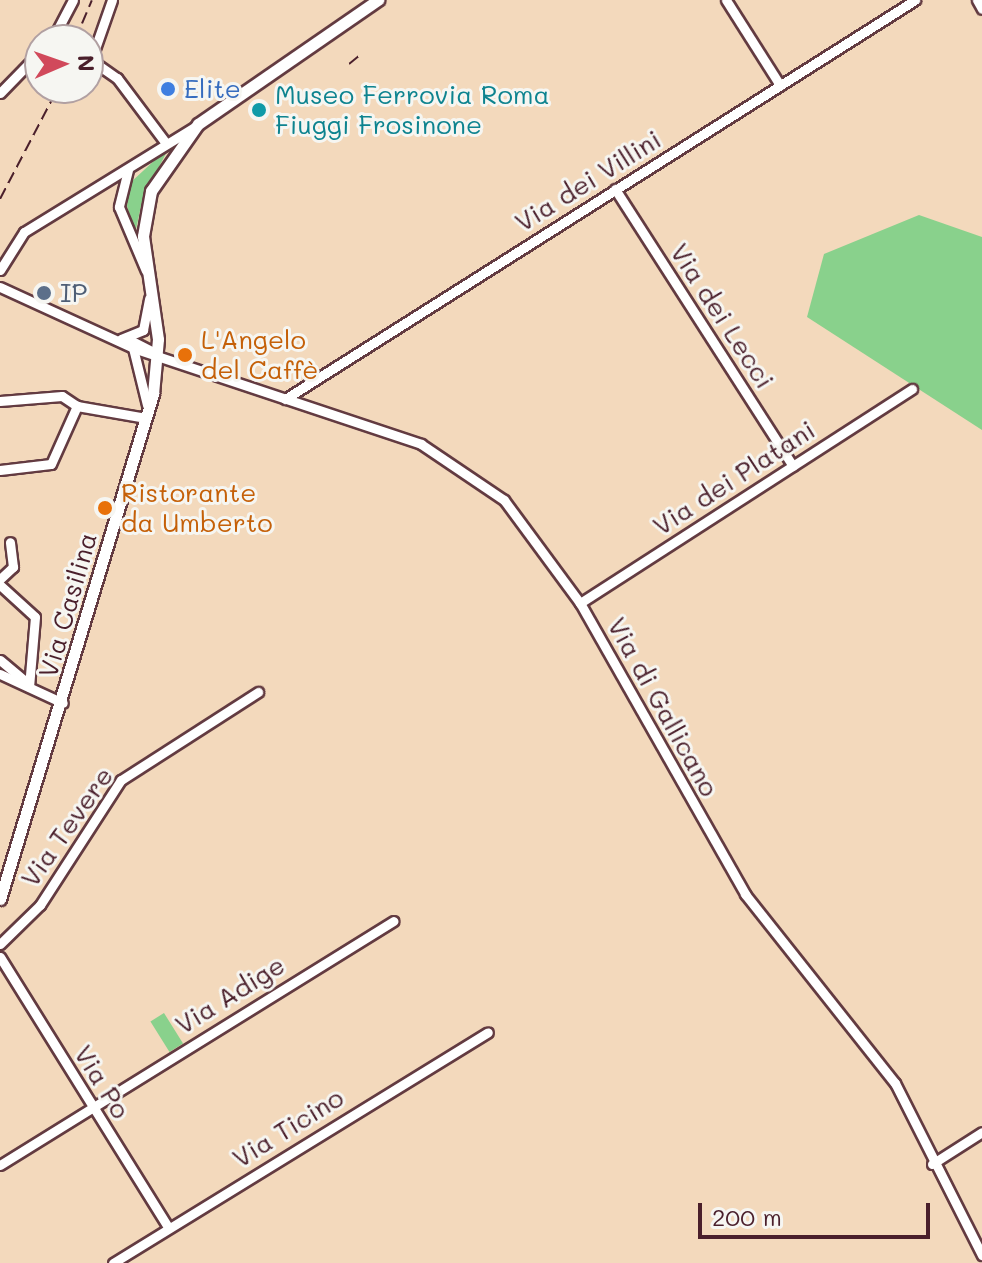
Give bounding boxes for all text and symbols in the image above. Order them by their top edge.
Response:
north arrow [24,24,104,104]
text: N [72,54,101,72]
place label: Elite [184,73,241,105]
place label: Museo Ferrovia Roma Fiuggi Frosinone [275,79,550,140]
marker: Elite [159,80,177,98]
marker: Museo Ferrovia Roma Fiuggi Frosinone [250,101,268,119]
street label: Via dei Villini [509,124,667,238]
street label: Via dei Lecci [664,238,780,394]
place label: IP [60,277,87,309]
marker: IP [35,284,53,302]
place label: L'Angelo del Caffè [201,324,318,386]
marker: L'Angelo del Caffè [176,346,194,364]
street label: Via dei Platani [647,414,821,542]
place label: Ristorante da Umberto [121,477,273,538]
marker: Ristorante da Umberto [96,499,114,517]
street label: Via Casilina [32,529,104,681]
street label: Via di Gallicano [601,612,725,802]
street label: Via Tevere [14,761,120,893]
street label: Via Adige [170,949,290,1041]
street label: Via Po [67,1040,137,1124]
street label: Via Ticino [227,1082,349,1174]
scale bar [702,1187,934,1237]
text: 200 m [712,1201,782,1232]

